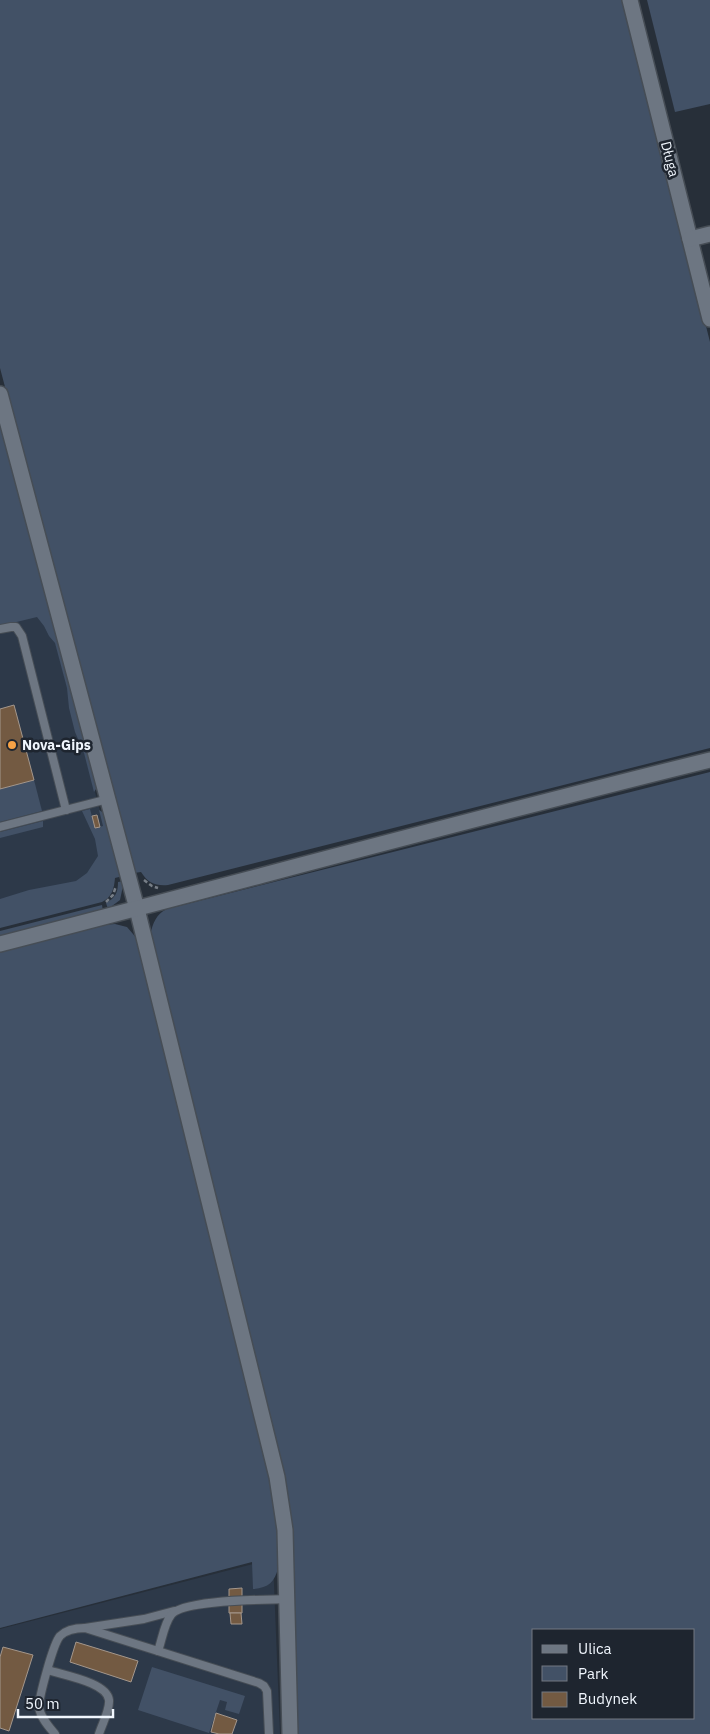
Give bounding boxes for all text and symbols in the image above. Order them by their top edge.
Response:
street label: Długa [657,139,683,179]
place label: Nova-Gips [22,736,91,754]
marker: Nova-Gips [6,739,18,751]
legend [532,1629,695,1719]
text: Ulica [578,1639,612,1658]
text: Park [578,1664,608,1683]
scale bar [18,1686,112,1718]
text: Budynek [578,1689,637,1708]
text: 50 m [25,1694,60,1713]

